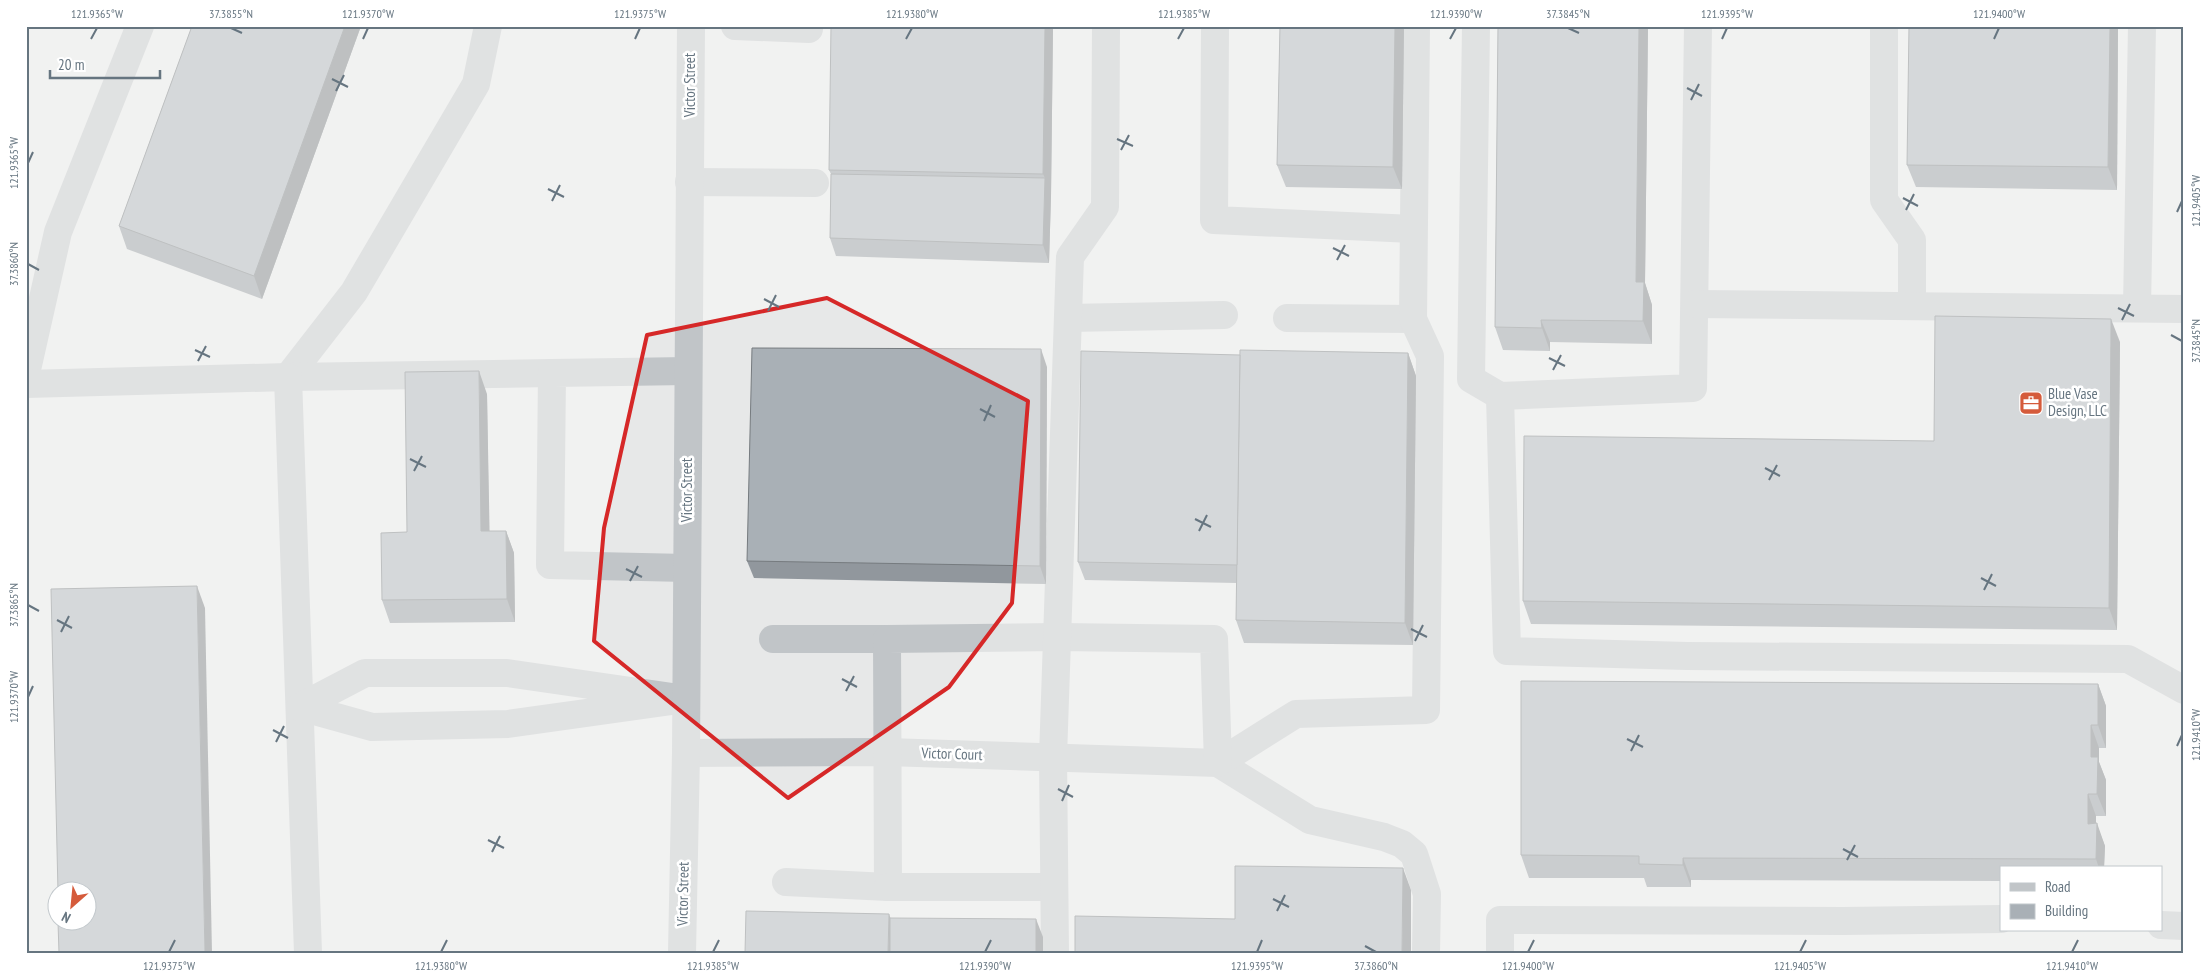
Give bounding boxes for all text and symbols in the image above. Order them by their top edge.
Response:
text: 121.9365°W [71,6,123,21]
text: 37.3855°N [209,6,253,21]
text: 121.9370°W [342,6,394,21]
text: 121.9375°W [614,6,666,21]
text: 121.9380°W [886,6,938,21]
text: 121.9385°W [1158,6,1210,21]
text: 121.9390°W [1430,6,1482,21]
text: 37.3845°N [1546,6,1590,21]
text: 121.9395°W [1701,6,1753,21]
text: 121.9400°W [1973,6,2025,21]
scale bar [50,48,160,80]
street label: Victor Street [680,53,699,118]
text: 20 m [58,55,84,74]
text: 121.9365°W [6,137,21,189]
text: 121.9405°W [2188,175,2203,227]
text: 37.3860°N [6,242,21,286]
text: 37.3845°N [2188,319,2203,363]
place label: Blue Vase Design, LLC [2048,384,2107,420]
office icon: Blue Vase Design, LLC [2018,390,2044,416]
street label: Victor Street [677,458,696,523]
text: 37.3865°N [6,583,21,627]
text: 121.9370°W [6,671,21,723]
text: 121.9410°W [2188,709,2203,761]
street label: Victor Court [920,743,983,764]
street label: Victor Street [672,862,693,927]
legend [2000,866,2162,932]
text: Road [2045,877,2071,896]
north arrow [48,882,98,932]
text: Building [2045,901,2088,920]
text: N [59,908,74,927]
text: 121.9375°W [143,958,195,973]
text: 121.9380°W [415,958,467,973]
text: 121.9385°W [687,958,739,973]
text: 121.9390°W [959,958,1011,973]
text: 121.9395°W [1231,958,1283,973]
text: 37.3860°N [1354,958,1398,973]
text: 121.9400°W [1502,958,1554,973]
text: 121.9405°W [1774,958,1826,973]
text: 121.9410°W [2046,958,2098,973]

